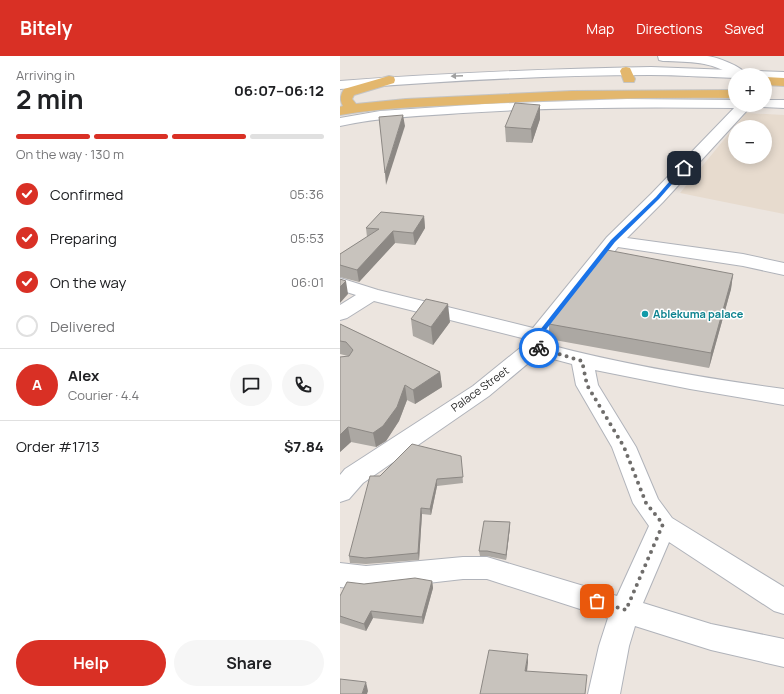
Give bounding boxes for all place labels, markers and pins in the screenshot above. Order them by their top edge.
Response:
pin [667,151,701,185]
place label: Ablekuma palace [653,306,744,321]
marker: Ablekuma palace [640,309,650,319]
pin [580,584,614,618]

